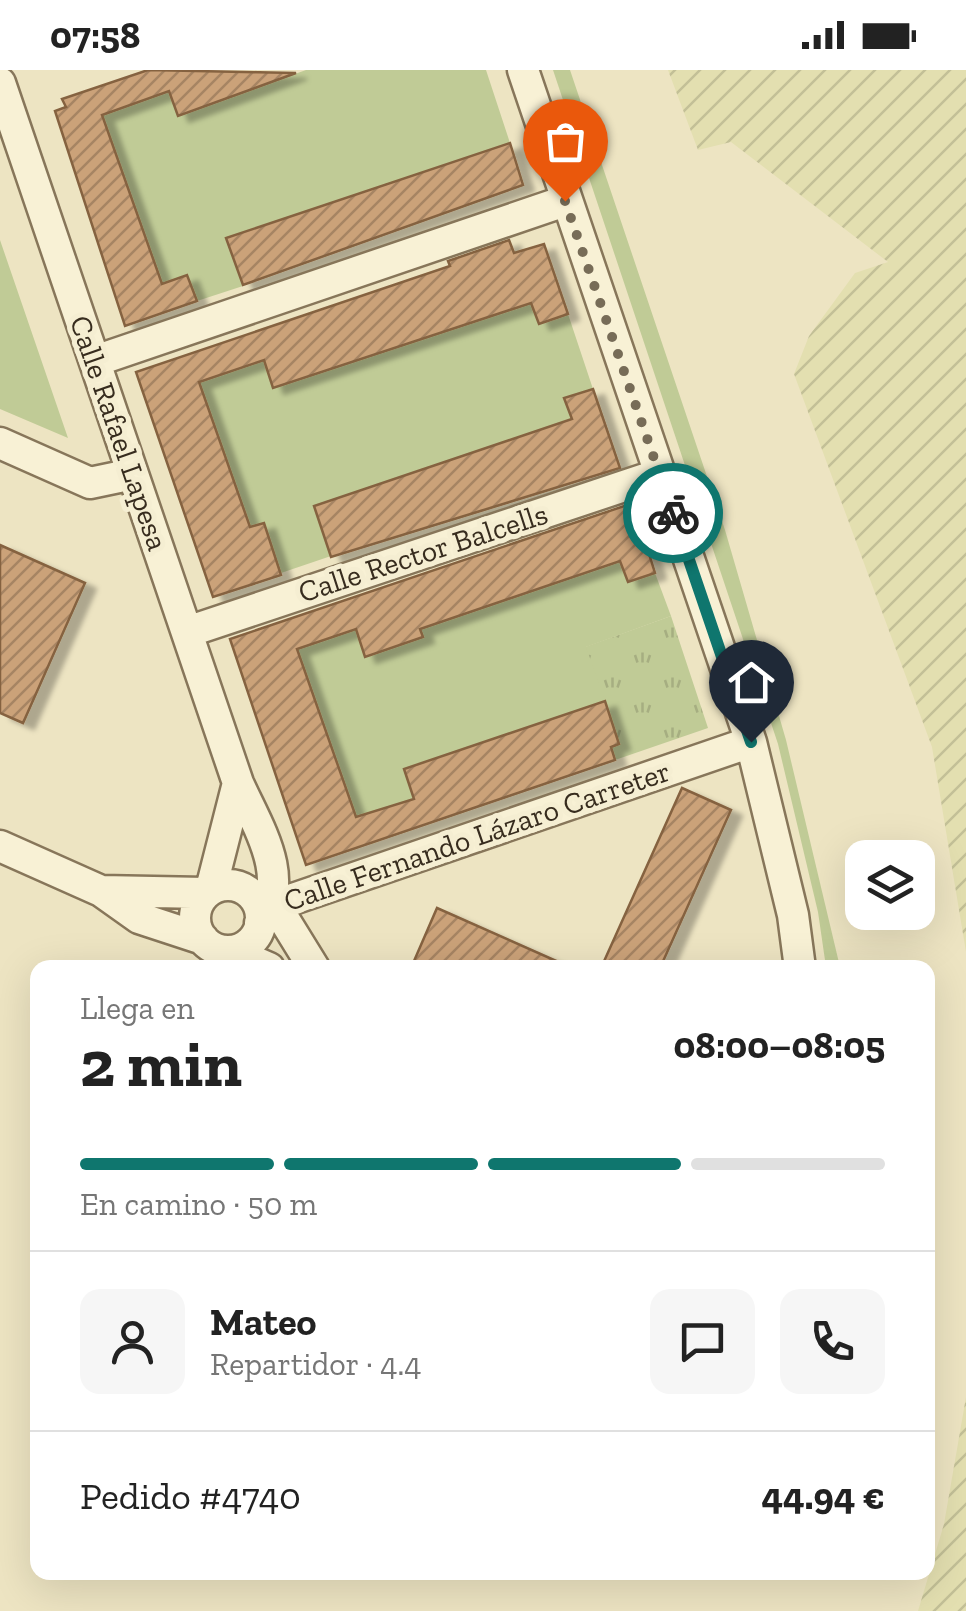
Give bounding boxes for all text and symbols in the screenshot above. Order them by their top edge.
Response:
text: 07:58 [50,12,140,58]
pin [523,99,608,202]
icon: bag [538,114,593,169]
street label: Calle Rafael Lapesa [62,311,176,555]
courier [623,463,723,563]
icon: bike [646,486,701,541]
street label: Calle Rector Balcells [294,496,552,610]
pin [709,640,794,743]
icon: home [724,655,779,710]
street label: Calle Fernando Lázaro Carreter [279,753,675,919]
map controls [845,840,935,930]
button: layers [845,840,935,930]
text: Llega en [80,989,195,1027]
text: 08:00–08:05 [673,1022,885,1068]
text: 2 min [80,1025,242,1103]
text: En camino · 50 m [80,1185,317,1223]
button: person [80,1289,185,1394]
button: chat [650,1289,755,1394]
button: phone [780,1289,885,1394]
text: Mateo [210,1299,316,1345]
text: Repartidor · 4.4 [210,1345,421,1383]
text: Pedido #4740 [80,1473,301,1519]
text: 44.94 € [761,1473,885,1519]

